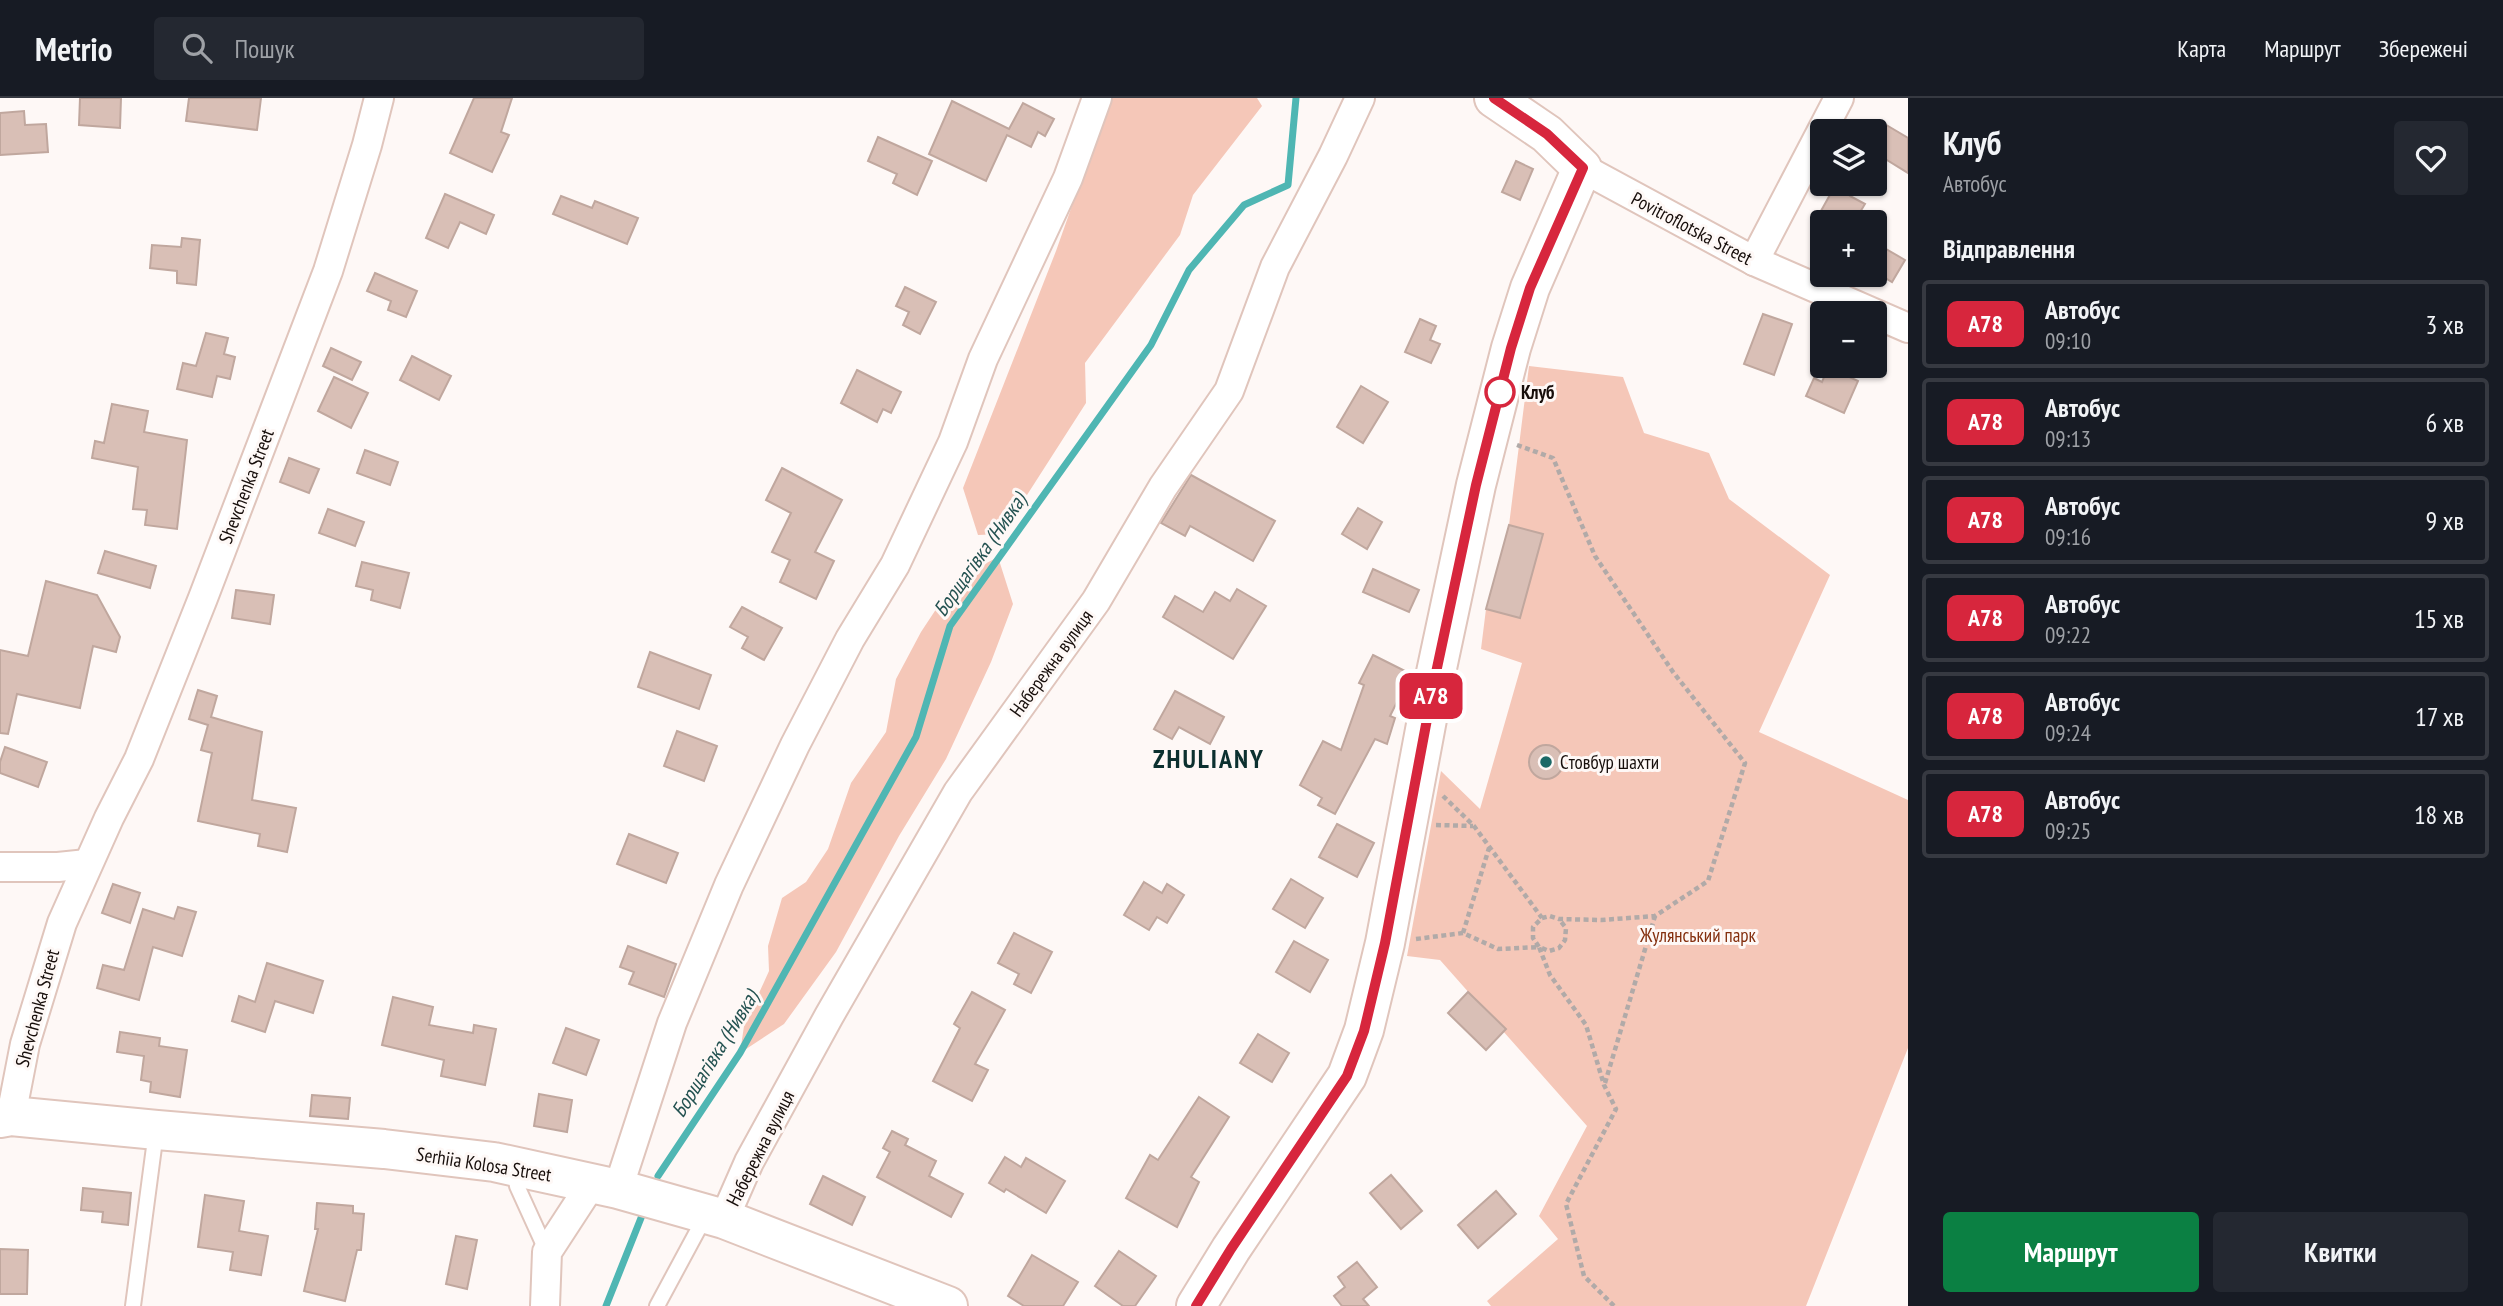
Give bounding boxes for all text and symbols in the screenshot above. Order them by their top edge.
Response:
search box [154,17,644,80]
text: Metrio [35,27,112,70]
icon: search [178,29,216,67]
text: Пошук [234,32,295,65]
text: Карта [2177,33,2226,64]
text: Маршрут [2264,33,2341,64]
text: Збережені [2379,33,2468,64]
map controls [1810,119,1887,378]
button: layers [1810,119,1887,196]
text: Клуб [1943,121,2001,164]
button: heart [2394,121,2468,195]
text: Автобус [1943,169,2007,198]
street label: Povitroflotska Street [1628,186,1757,270]
button: + [1810,210,1887,287]
text: Відправлення [1943,232,2075,265]
text: Автобус [2045,293,2120,326]
button: − [1810,301,1887,378]
text: А78 [1968,308,2003,339]
text: 3 хв [2426,308,2464,341]
text: 09:10 [2045,326,2091,355]
marker: Клуб [1485,377,1515,407]
place label: Клуб [1521,380,1555,404]
text: Автобус [2045,391,2120,424]
text: А78 [1968,406,2003,437]
text: 6 хв [2426,406,2464,439]
street label: Shevchenka Street [213,424,279,547]
text: 09:13 [2045,424,2091,453]
water label: Борщагівка (Нивка) [927,486,1033,622]
text: Автобус [2045,489,2120,522]
text: А78 [1968,504,2003,535]
text: 9 хв [2426,504,2464,537]
text: 09:16 [2045,522,2091,551]
text: Автобус [2045,587,2120,620]
text: А78 [1968,602,2003,633]
text: 15 хв [2414,602,2464,635]
street label: Набережна вулиця [1004,605,1098,721]
text: 09:22 [2045,620,2091,649]
line badge: А78 [1391,673,1471,719]
text: А78 [1414,680,1448,711]
text: Автобус [2045,685,2120,718]
text: А78 [1968,700,2003,731]
text: 17 хв [2415,700,2464,733]
text: 09:24 [2045,718,2091,747]
district label: ZHULIANY [1153,742,1265,775]
place label: Cтовбур шахти [1560,750,1659,774]
marker: Cтовбур шахти [1538,754,1554,770]
text: Автобус [2045,783,2120,816]
text: А78 [1968,798,2003,829]
text: 18 хв [2414,798,2464,831]
text: 09:25 [2045,816,2091,845]
park label: Жулянський парк [1639,923,1757,947]
street label: Shevchenka Street [10,946,64,1070]
water label: Борщагівка (Нивка) [665,984,765,1122]
street label: Набережна вулиця [721,1086,799,1210]
street label: Serhiia Kolosa Street [415,1141,554,1187]
button: Маршрут [1943,1212,2199,1292]
button: Квитки [2213,1212,2468,1292]

